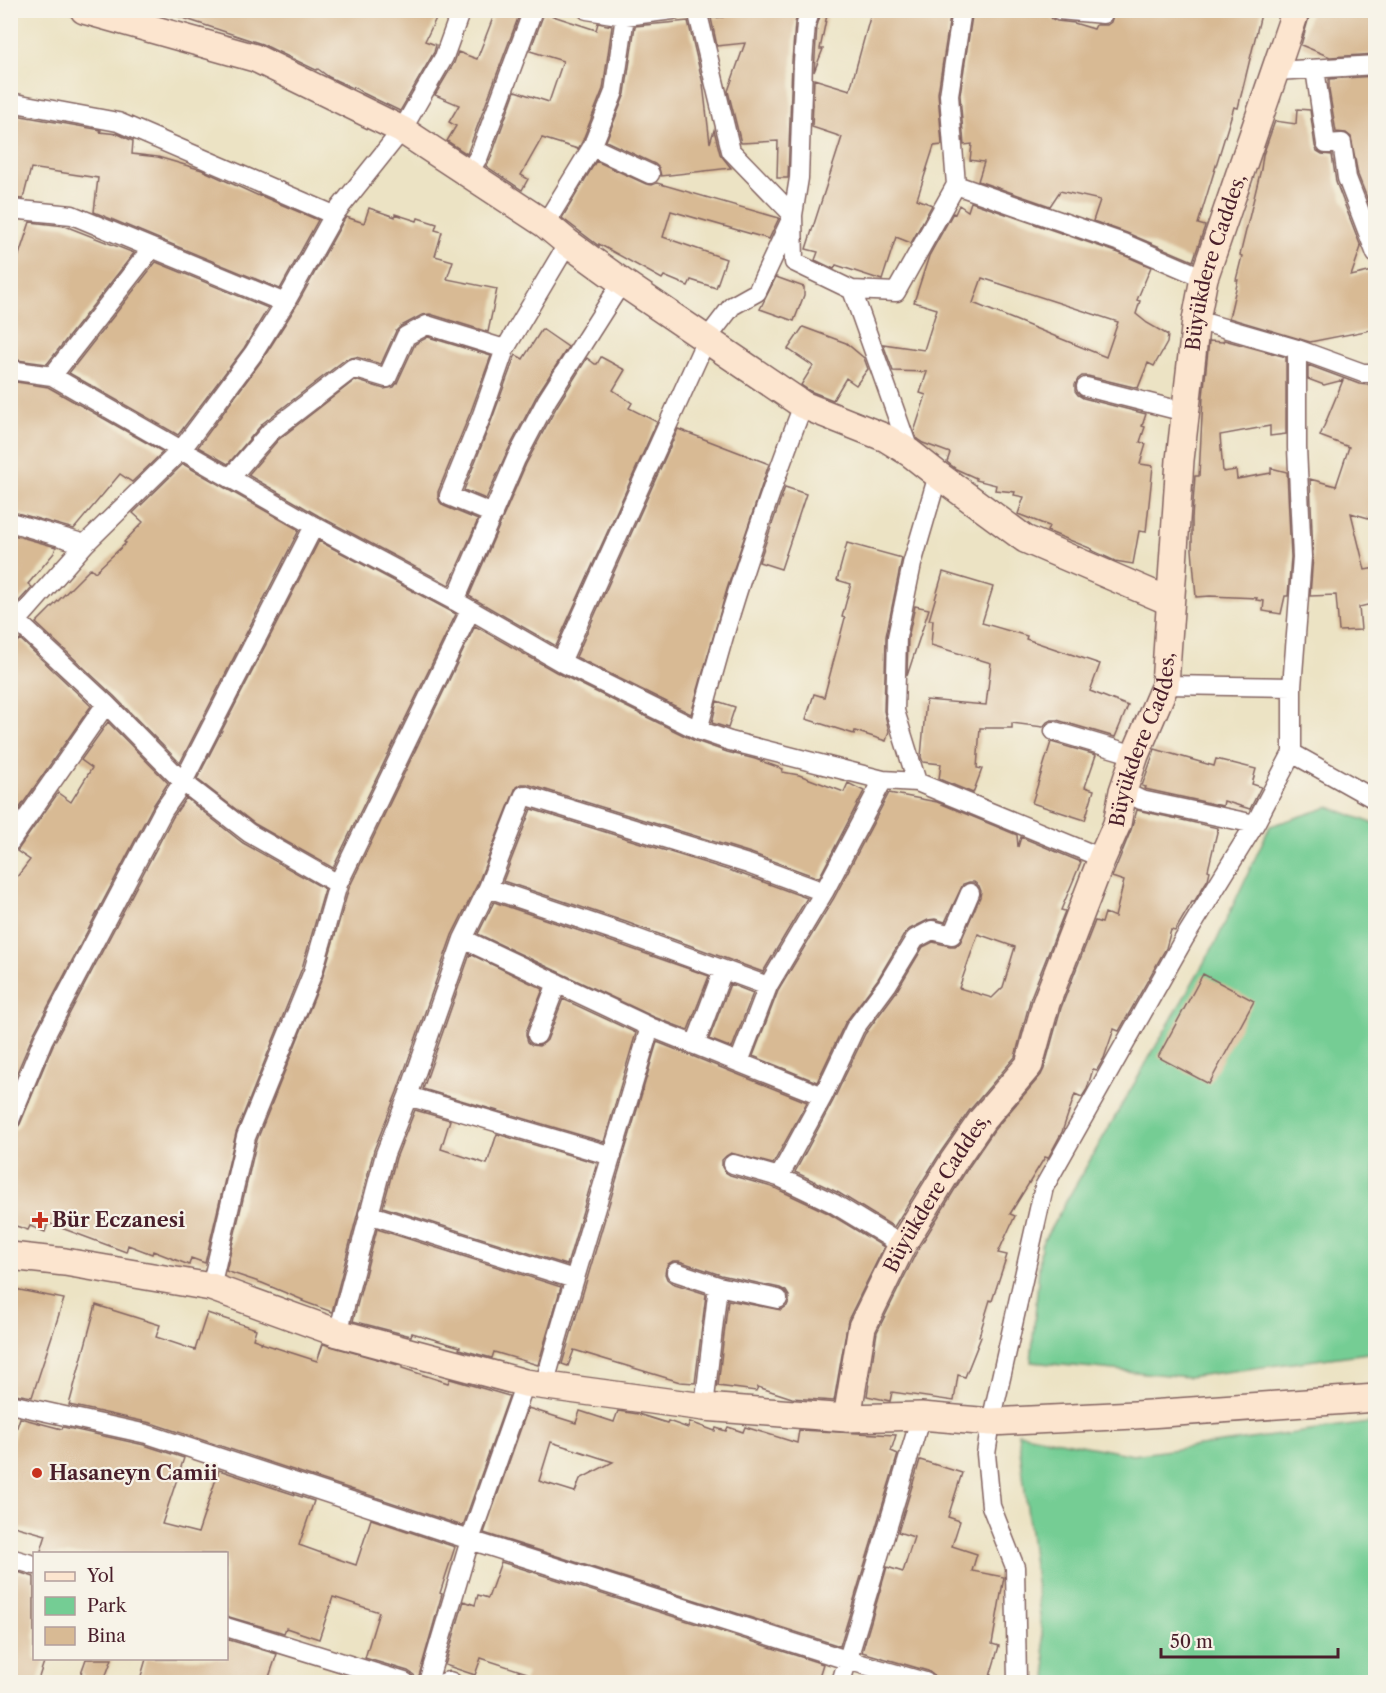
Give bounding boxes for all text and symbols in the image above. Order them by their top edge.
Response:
street label: Büyükdere Caddes, [1181,170,1251,352]
street label: Büyükdere Caddes, [1105,651,1179,829]
street label: Büyükdere Caddes, [878,1108,995,1276]
place label: Bür Eczanesi [52,1208,185,1232]
marker: Bür Eczanesi [33,1213,47,1227]
place label: Hasaneyn Camii [49,1461,218,1485]
marker: Hasaneyn Camii [30,1466,44,1480]
legend [33,1552,228,1660]
text: Yol [86,1565,114,1587]
text: Park [87,1595,128,1617]
scale bar [1161,1621,1338,1659]
text: Bina [87,1625,126,1647]
text: 50 m [1170,1631,1213,1653]

